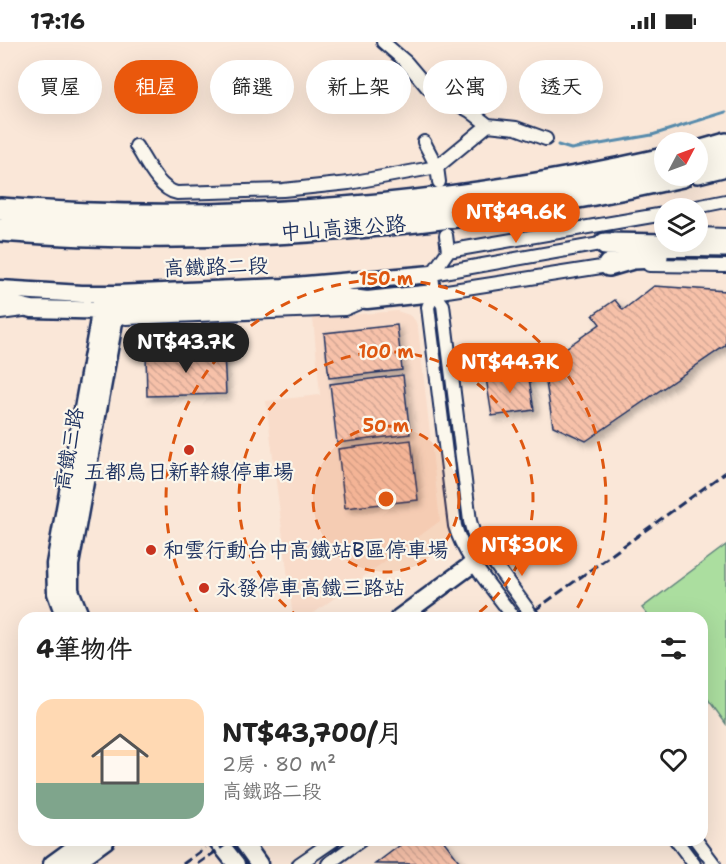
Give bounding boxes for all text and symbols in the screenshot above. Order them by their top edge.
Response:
text: 17:16 [30,7,85,36]
chip: 買屋 [18,60,102,114]
chip: 租屋 [114,60,198,114]
chip: 篩選 [210,60,294,114]
chip: 新上架 [306,60,411,114]
chip: 公寓 [423,60,507,114]
chip: 透天 [519,60,603,114]
north arrow [654,132,708,186]
map controls [654,132,708,252]
pin: NT$49.6K [454,193,578,244]
button: layers [654,198,708,252]
text: NT$49.6K [466,199,566,225]
street label: 中山高速公路 [279,210,407,246]
street label: 高鐵路二段 [163,251,269,283]
text: 150 m [359,267,414,291]
pin: NT$43.7K [124,323,248,374]
text: NT$43.7K [137,329,235,355]
text: 100 m [358,340,414,364]
pin: NT$44.7K [448,343,572,394]
text: NT$44.7K [461,349,559,375]
street label: 高鐵三路 [48,405,90,493]
text: 50 m [363,414,410,438]
marker: 五都烏日新幹線停車場 [182,443,196,457]
place label: 五都烏日新幹線停車場 [84,458,294,486]
centre of rings [376,489,396,509]
pin: NT$30K [473,526,571,577]
text: NT$30K [481,532,563,558]
place label: 和雲行動台中高鐵站B區停車場 [163,536,448,564]
marker: 和雲行動台中高鐵站B區停車場 [144,543,158,557]
place label: 永發停車高鐵三路站 [216,574,405,602]
marker: 永發停車高鐵三路站 [197,581,211,595]
text: 4筆物件 [36,631,132,666]
icon: filters [657,632,690,665]
text: NT$43,700/月 [222,715,403,750]
icon: home [84,723,156,795]
icon: heart [657,743,690,776]
text: 2房 · 80 m² [222,751,336,777]
text: 高鐵路二段 [222,778,322,804]

